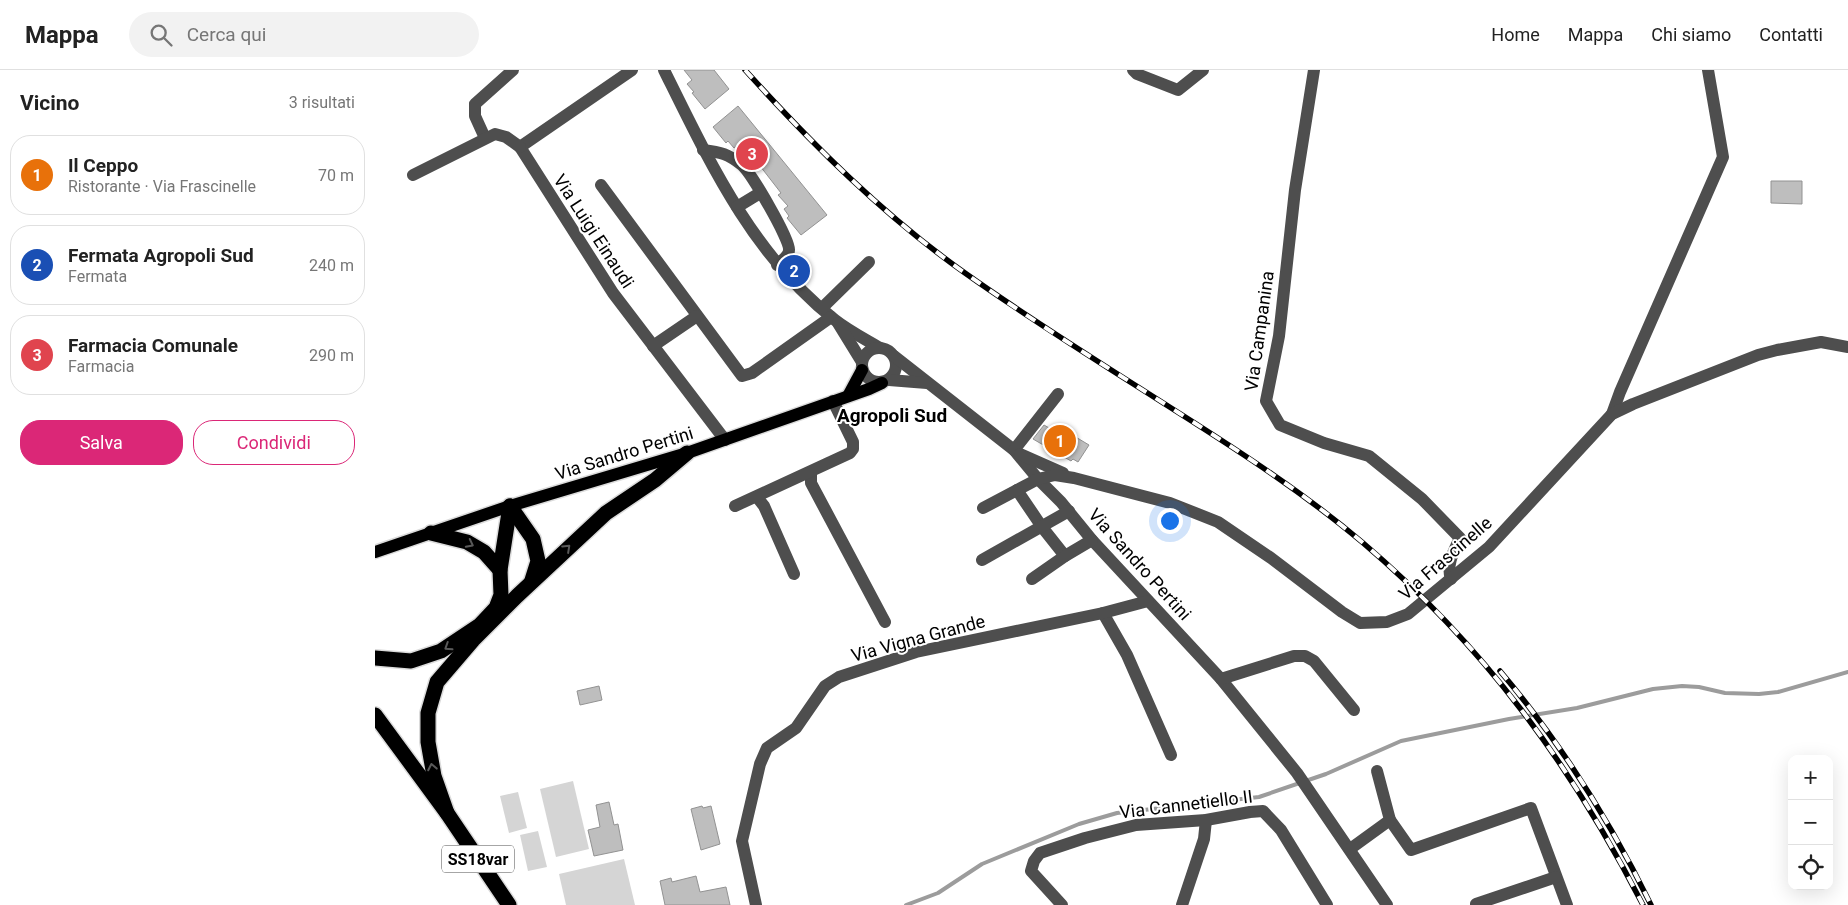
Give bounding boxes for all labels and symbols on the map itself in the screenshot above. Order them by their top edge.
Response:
pin: 3 [736,135,768,173]
street label: Via Luigi Einaudi [549,170,639,292]
pin: 2 [778,252,810,290]
street label: Via Campanina [1240,269,1278,393]
district label: Agropoli Sud [837,404,947,427]
street label: Via Sandro Pertini [552,422,696,484]
pin: 1 [1044,422,1076,460]
street label: Via Sandro Pertini [1084,504,1196,624]
your location [1157,508,1183,534]
street label: Via Frascinelle [1394,512,1496,604]
one-way arrow [464,538,473,548]
one-way arrow [562,545,571,554]
street label: Via Vigna Grande [849,610,987,666]
one-way arrow [444,641,453,650]
one-way arrow [428,763,438,771]
street label: Via Cannetiello II [1118,785,1254,823]
road number: SS18var [442,846,514,872]

